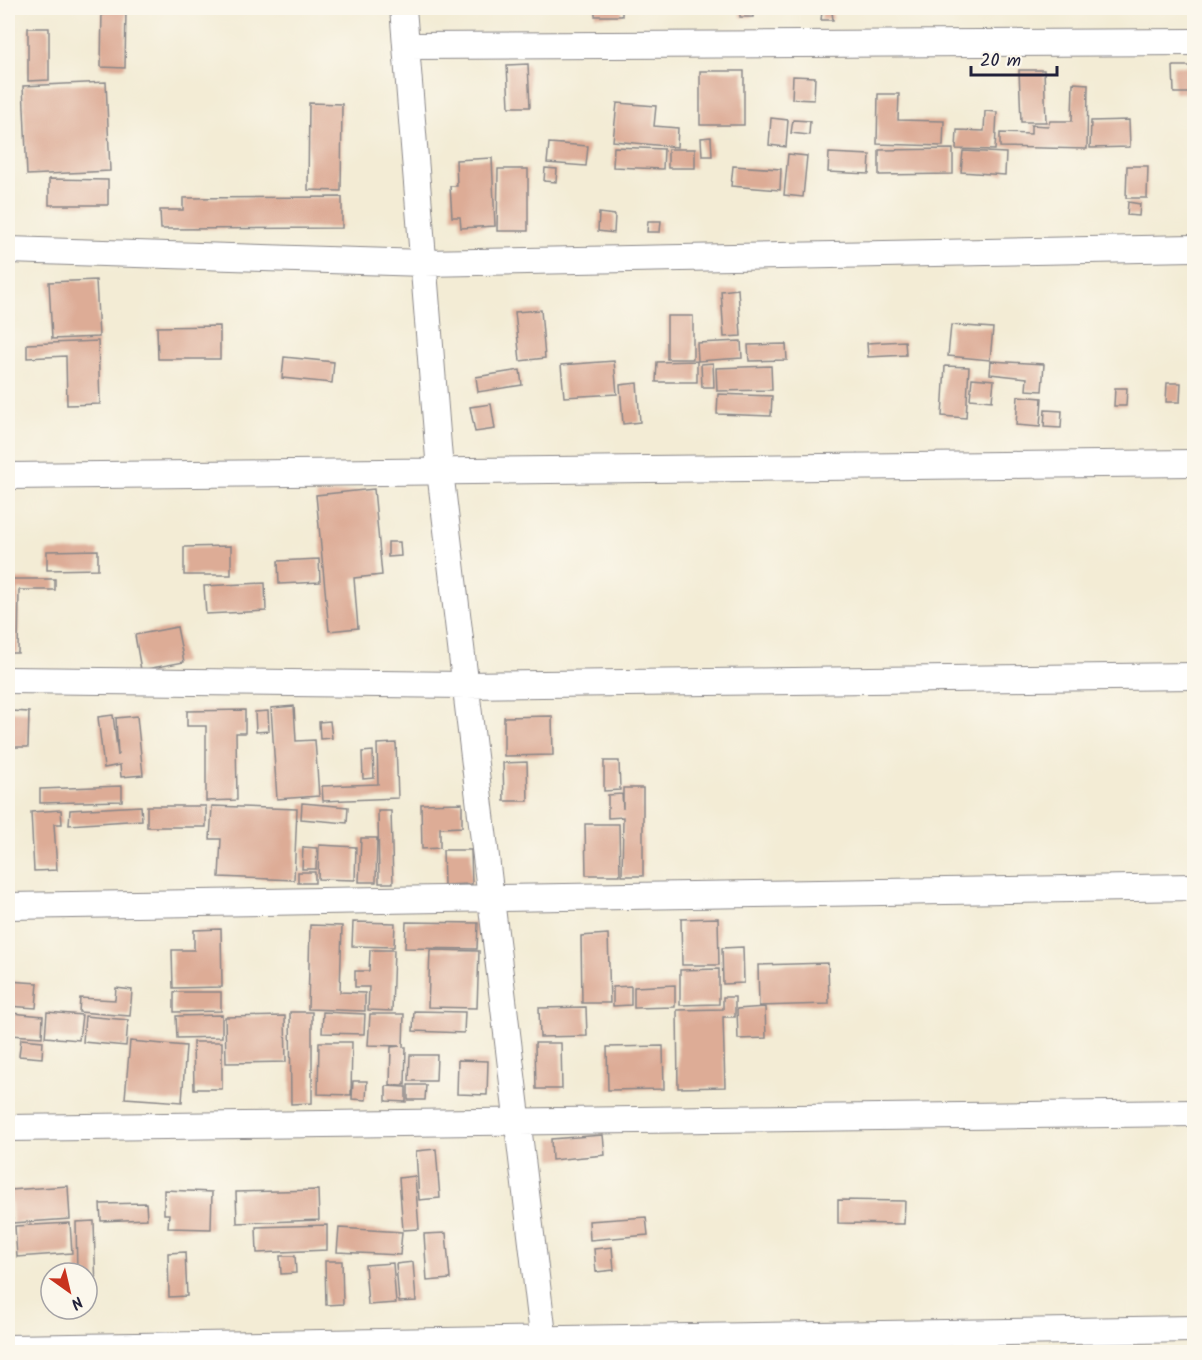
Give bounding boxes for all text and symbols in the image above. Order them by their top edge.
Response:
scale bar [971,39,1056,77]
text: 20 m [980,47,1021,76]
north arrow [39,1261,99,1321]
text: N [65,1289,88,1315]

